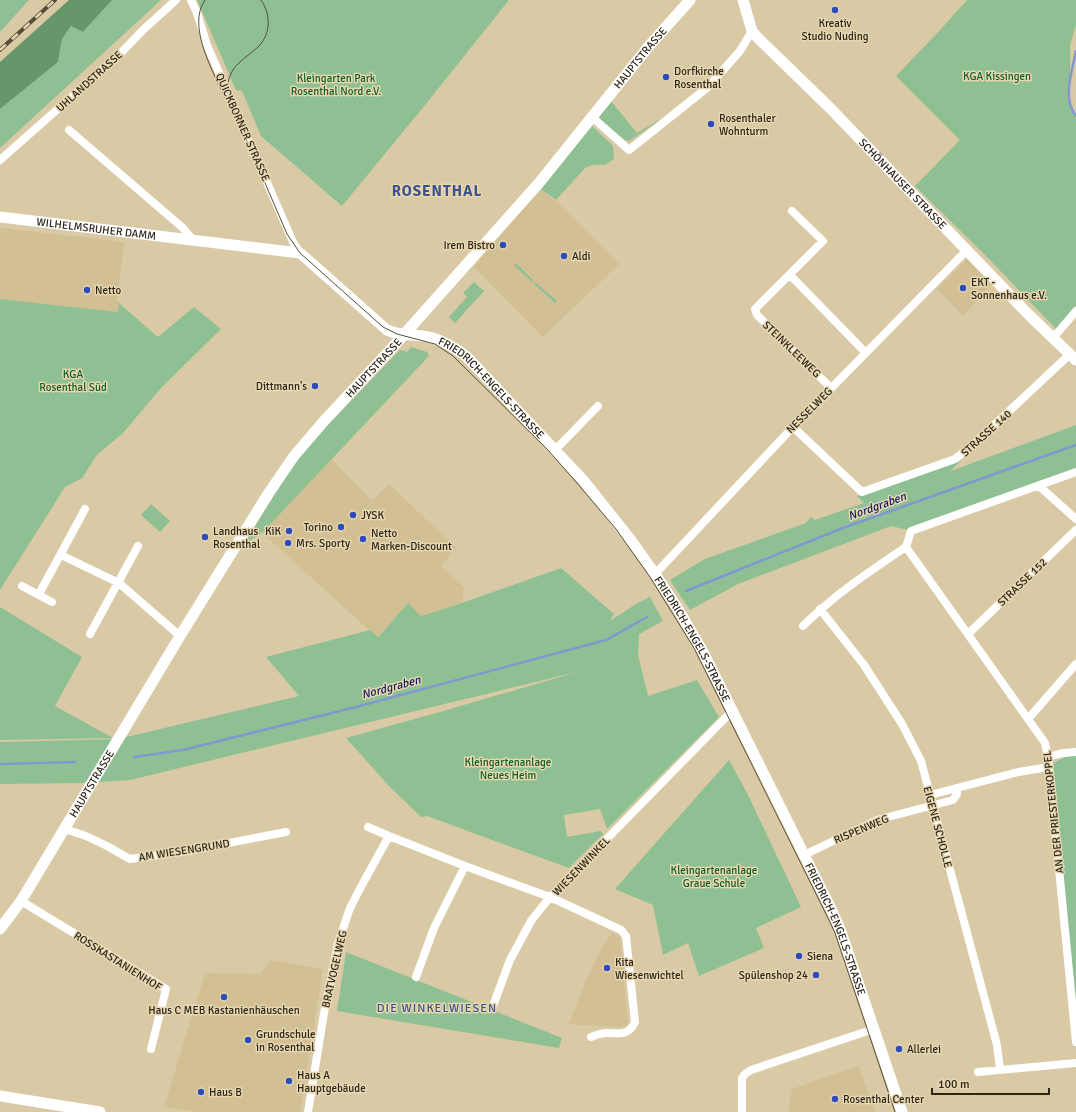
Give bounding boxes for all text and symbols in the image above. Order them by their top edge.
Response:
marker: Kreativ Studio Nuding [830,5,840,15]
place label: Kreativ Studio Nuding [802,17,869,43]
street label: HAUPTSTRASSE [611,25,670,91]
street label: UHLANDSTRASSE [53,48,125,115]
place label: Dorfkirche Rosenthal [674,65,724,91]
park label: KGA Kissingen [963,70,1031,83]
street label: QUICKBORNER STRASSE [213,71,272,183]
park label: Kleingarten Park Rosenthal Nord e.V. [291,72,381,98]
marker: Dorfkirche Rosenthal [661,72,671,82]
place label: Rosenthaler Wohnturm [719,112,776,138]
marker: Rosenthaler Wohnturm [706,119,716,129]
street label: SCHÖNHAUSER STRASSE [856,136,949,232]
district label: ROSENTHAL [392,182,482,200]
street label: WILHELMSRUHER DAMM [36,215,157,243]
place label: Irem Bistro [443,239,495,252]
marker: Irem Bistro [498,240,508,250]
place label: Aldi [572,250,591,263]
marker: Aldi [559,251,569,261]
place label: EKT - Sonnenhaus e.V. [971,276,1047,302]
marker: EKT - Sonnenhaus e.V. [958,283,968,293]
place label: Netto [95,284,122,297]
marker: Netto [82,285,92,295]
street label: STEINKLEEWEG [760,319,823,380]
street label: FRIEDRICH-ENGELS-STRASSE [436,335,547,442]
street label: HAUPTSTRASSE [343,336,405,400]
park label: KGA Rosenthal Süd [39,368,107,394]
place label: Dittmann's [256,380,307,393]
marker: Dittmann's [310,381,320,391]
street label: NESSELWEG [784,385,835,436]
street label: STRASSE 140 [958,407,1014,459]
water label: Nordgraben [846,489,909,524]
place label: JYSK [361,509,384,522]
marker: JYSK [348,510,358,520]
place label: Torino [304,521,333,534]
marker: Torino [336,522,346,532]
place label: Landhaus Rosenthal [213,525,260,551]
place label: KiK [265,525,281,538]
marker: KiK [284,526,294,536]
place label: Netto Marken-Discount [371,527,452,553]
marker: Landhaus Rosenthal [200,532,210,542]
marker: Netto Marken-Discount [358,534,368,544]
place label: Mrs. Sporty [296,537,351,550]
marker: Mrs. Sporty [283,538,293,548]
street label: STRASSE 152 [995,556,1050,609]
street label: FRIEDRICH-ENGELS-STRASSE [651,574,733,704]
water label: Nordgraben [360,672,423,703]
street label: HAUPTSTRASSE [67,748,117,820]
street label: AN DER PRIESTERKOPPEL [1041,750,1066,874]
park label: Kleingartenanlage Neues Heim [465,756,551,782]
street label: EIGENE SCHOLLE [920,785,955,869]
street label: RISPENWEG [832,812,891,847]
street label: WIESENWINKEL [550,834,613,899]
street label: AM WIESENGRUND [138,837,231,864]
street label: FRIEDRICH-ENGELS-STRASSE [802,861,868,997]
park label: Kleingartenanlage Graue Schule [671,864,757,890]
street label: ROSSKASTANIENHOF [71,929,164,994]
street label: BRATVOGELWEG [319,929,350,1009]
place label: Siena [807,950,834,963]
marker: Siena [794,951,804,961]
place label: Kita Wiesenwichtel [615,956,684,982]
marker: Kita Wiesenwichtel [602,963,612,973]
place label: Spülenshop 24 [739,969,808,982]
marker: Spülenshop 24 [811,970,821,980]
marker: Haus C MEB Kastanienhäuschen [219,992,229,1002]
district label: DIE WINKELWIESEN [377,1001,497,1016]
place label: Haus C MEB Kastanienhäuschen [148,1004,300,1017]
place label: Grundschule in Rosenthal [256,1028,316,1054]
marker: Grundschule in Rosenthal [243,1035,253,1045]
place label: Allerlei [907,1043,941,1056]
marker: Allerlei [894,1044,904,1054]
place label: Haus A Hauptgebäude [297,1069,366,1095]
scale bar [932,1070,1049,1096]
marker: Haus A Hauptgebäude [284,1076,294,1086]
text: 100 m [938,1077,970,1092]
place label: Haus B [209,1086,242,1099]
marker: Haus B [196,1087,206,1097]
place label: Rosenthal Center [843,1093,924,1106]
marker: Rosenthal Center [830,1094,840,1104]

